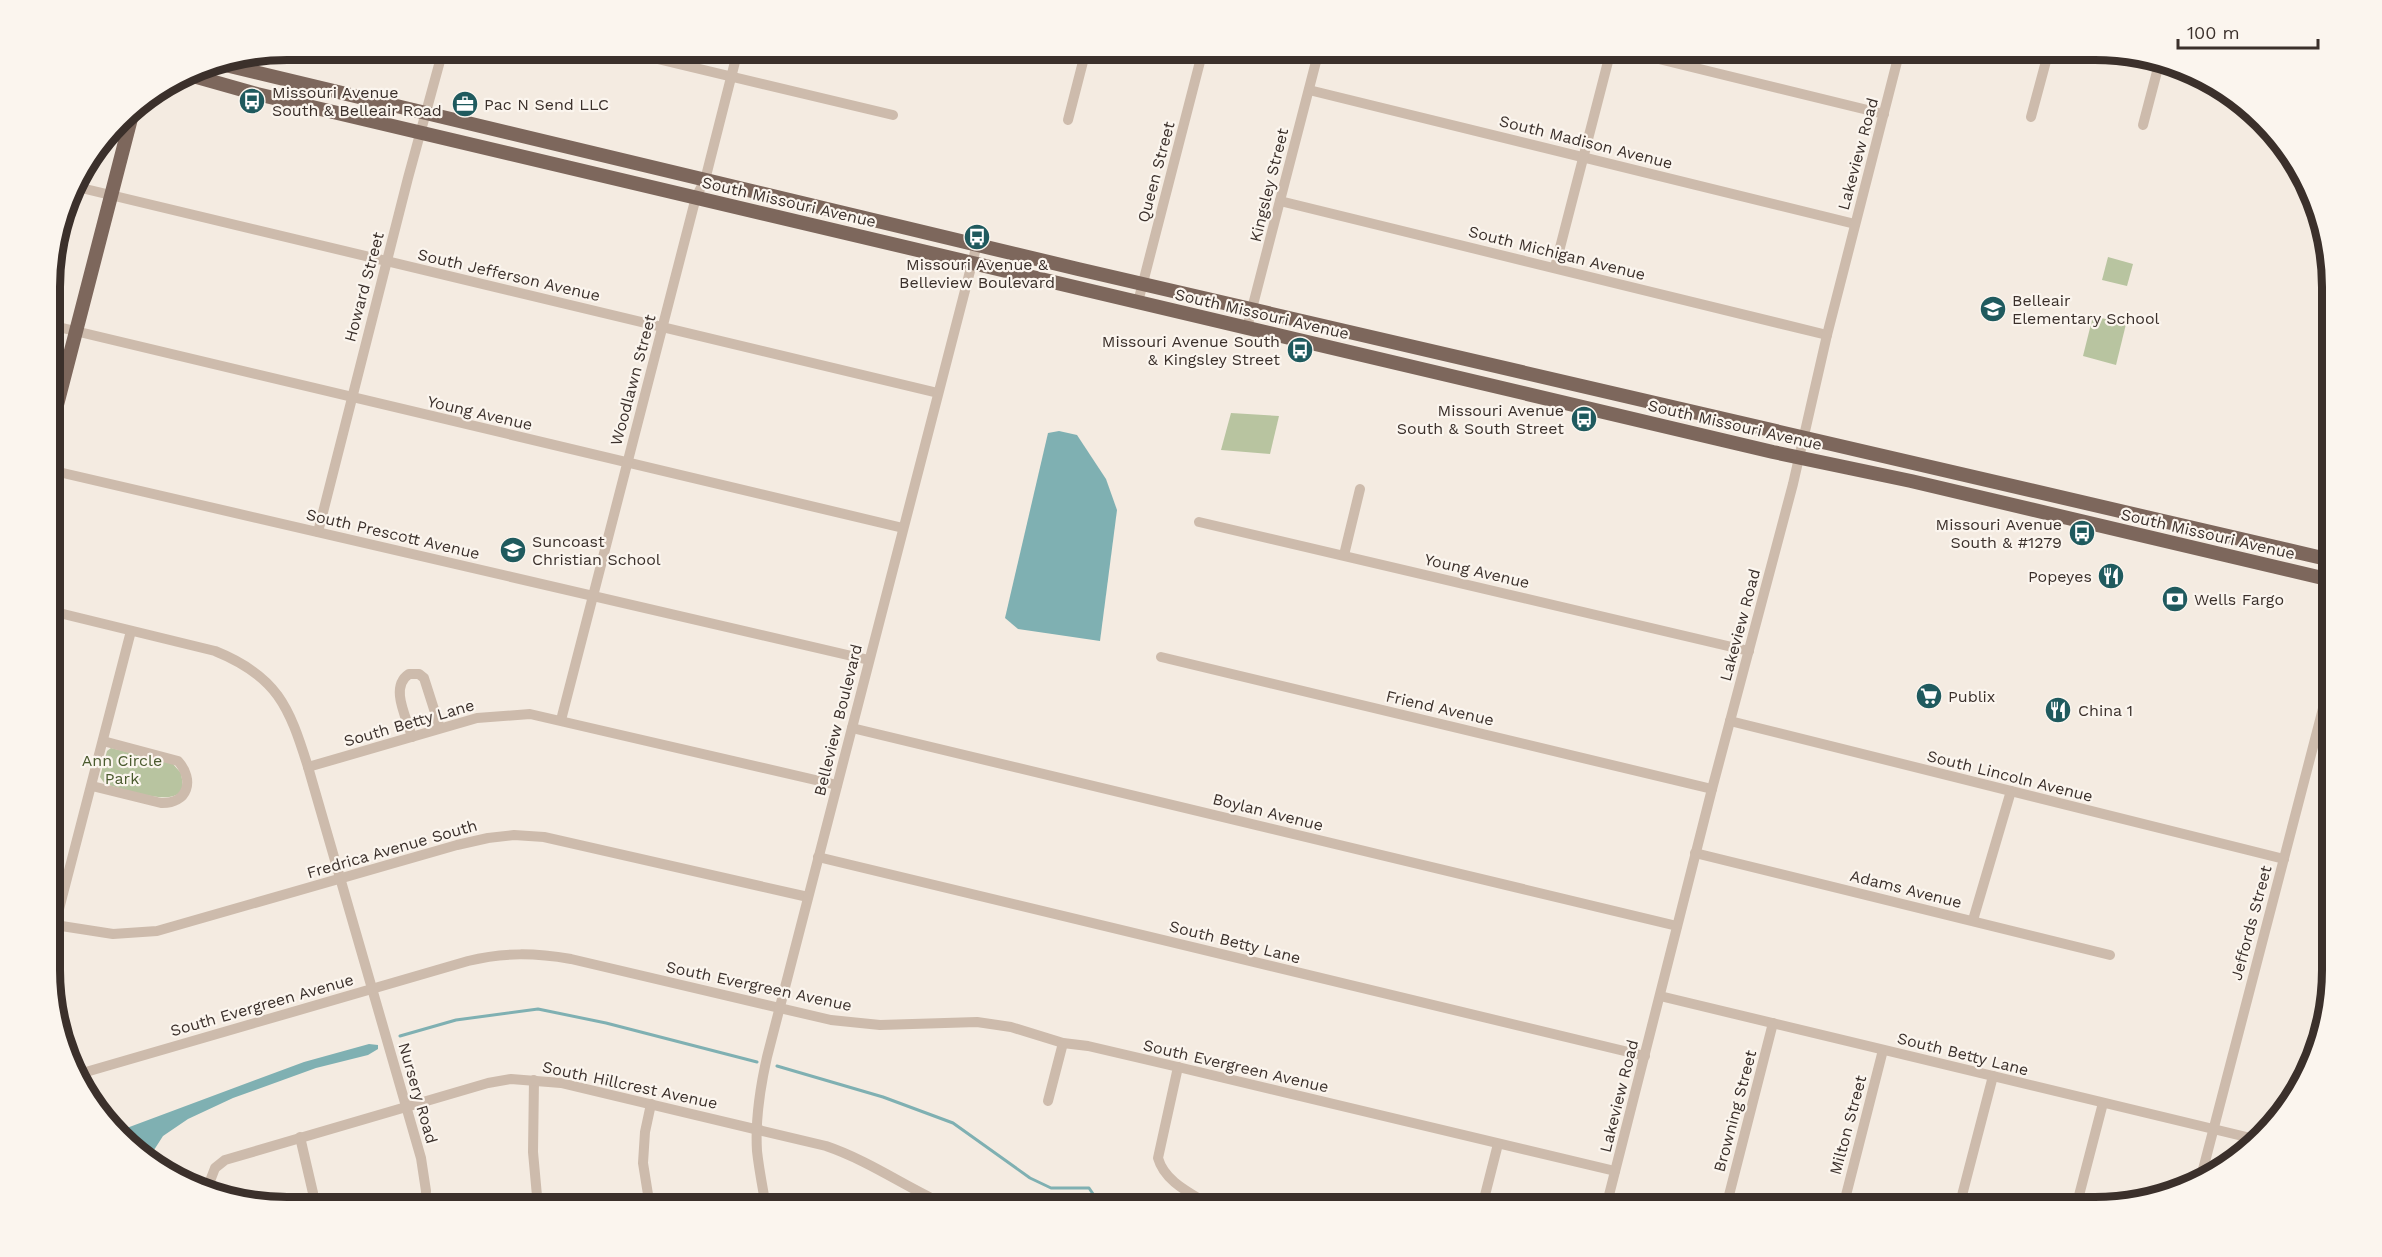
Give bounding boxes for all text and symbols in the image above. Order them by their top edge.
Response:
scale bar [2178,12,2318,50]
text: 100 m [2187,22,2240,43]
place label: Missouri Avenue South & Belleair Road [272,83,442,120]
bus stop icon: Missouri Avenue South & Belleair Road [237,86,267,116]
office icon: Pac N Send LLC [450,89,480,119]
place label: Pac N Send LLC [484,95,609,114]
street label: Lakeview Road [1834,96,1882,212]
street label: South Madison Avenue [1497,111,1675,173]
street label: Queen Street [1133,119,1179,225]
street label: Kingsley Street [1246,126,1292,244]
street label: South Missouri Avenue [700,173,878,231]
bus stop icon: Missouri Avenue & Belleview Boulevard [962,222,992,252]
street label: South Michigan Avenue [1467,222,1647,284]
street label: Howard Street [340,230,388,344]
street label: South Jefferson Avenue [416,245,602,305]
place label: Missouri Avenue & Belleview Boulevard [899,255,1055,292]
street label: South Missouri Avenue [1173,285,1351,343]
place label: Belleair Elementary School [2012,291,2160,328]
school or university icon: Belleair Elementary School [1978,294,2008,324]
street label: Woodlawn Street [606,312,660,448]
place label: Missouri Avenue South & Kingsley Street [1102,332,1280,369]
bus stop icon: Missouri Avenue South & Kingsley Street [1285,335,1315,365]
street label: Young Avenue [426,392,534,434]
street label: South Missouri Avenue [1646,396,1824,454]
place label: Missouri Avenue South & South Street [1397,401,1564,438]
bus stop icon: Missouri Avenue South & South Street [1569,404,1599,434]
street label: South Prescott Avenue [304,505,482,563]
street label: South Missouri Avenue [2119,505,2297,563]
place label: Missouri Avenue South & #1279 [1936,515,2062,552]
bus stop icon: Missouri Avenue South & #1279 [2067,518,2097,548]
place label: Suncoast Christian School [532,532,661,569]
school or university icon: Suncoast Christian School [498,535,528,565]
street label: Young Avenue [1423,550,1531,592]
restaurant icon: Popeyes [2096,561,2126,591]
street label: Lakeview Road [1716,567,1764,683]
place label: Popeyes [2028,567,2092,586]
bank icon: Wells Fargo [2160,584,2190,614]
place label: Wells Fargo [2194,590,2284,609]
street label: Belleview Boulevard [810,642,866,798]
supermarket icon: Publix [1914,681,1944,711]
street label: Friend Avenue [1384,686,1496,730]
place label: Publix [1948,687,1995,706]
street label: South Betty Lane [342,695,476,751]
restaurant icon: China 1 [2043,695,2073,725]
place label: China 1 [2078,701,2133,720]
street label: South Lincoln Avenue [1925,746,2095,806]
park label: Ann Circle Park [82,751,162,788]
street label: Boylan Avenue [1211,789,1325,835]
street label: Fredrica Avenue South [305,816,479,882]
street label: Jeffords Street [2227,863,2276,983]
street label: Adams Avenue [1848,866,1964,912]
street label: South Betty Lane [1167,916,1303,968]
street label: South Evergreen Avenue [664,957,854,1015]
street label: South Evergreen Avenue [168,970,356,1040]
street label: South Betty Lane [1895,1028,2031,1080]
street label: South Evergreen Avenue [1141,1035,1331,1097]
street label: Lakeview Road [1596,1038,1642,1154]
street label: Nursery Road [395,1040,441,1146]
street label: Browning Street [1710,1048,1761,1174]
street label: South Hillcrest Avenue [541,1057,719,1113]
street label: Milton Street [1826,1073,1870,1177]

